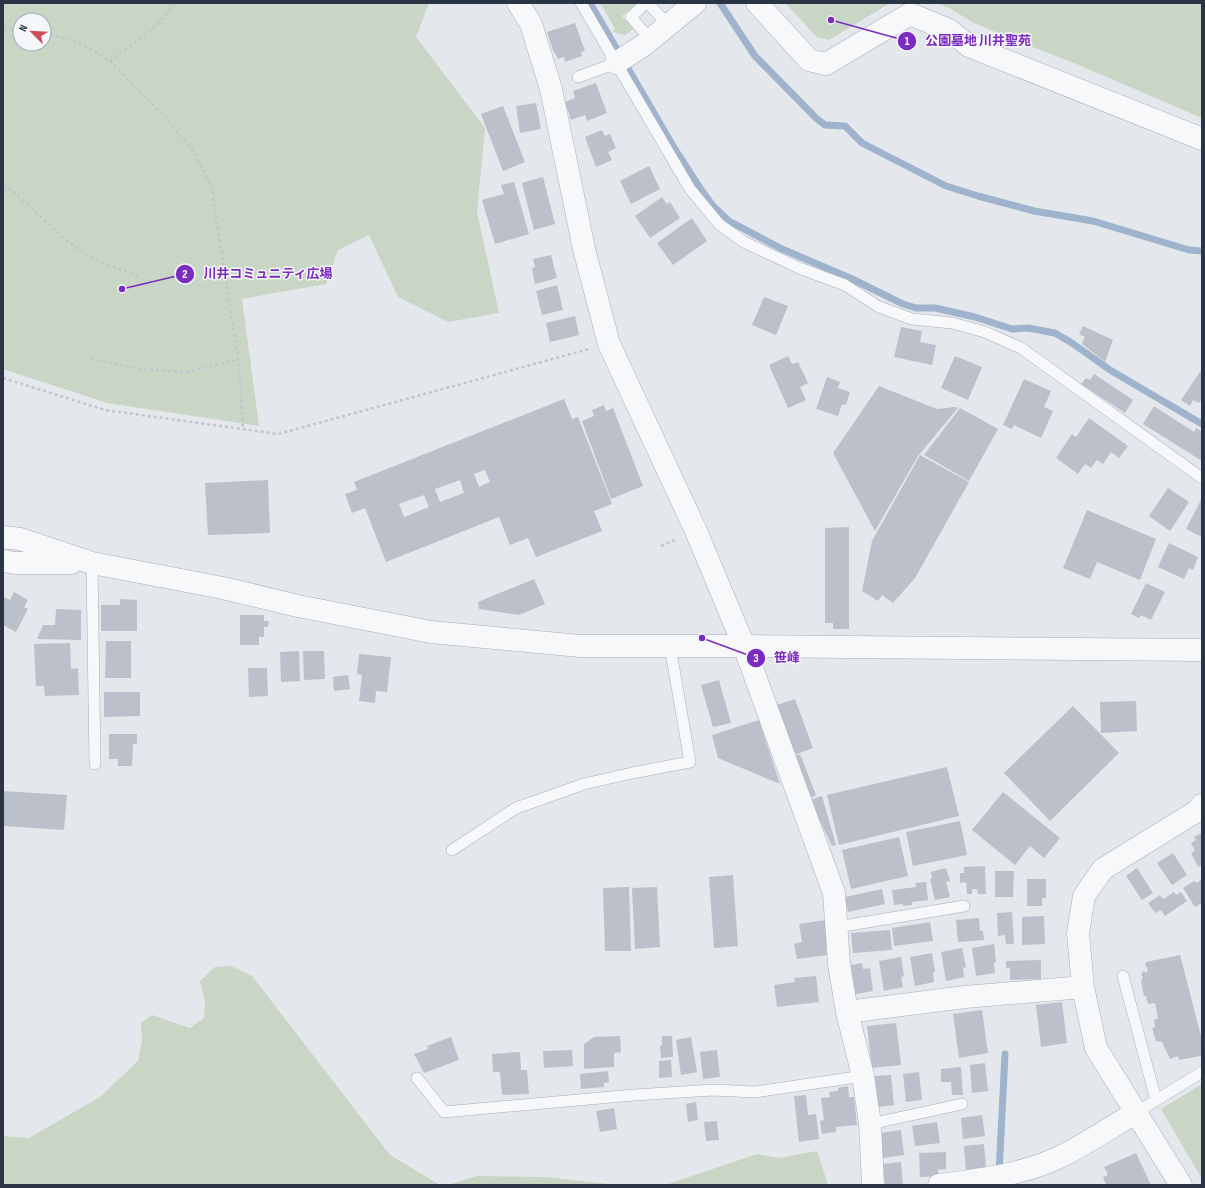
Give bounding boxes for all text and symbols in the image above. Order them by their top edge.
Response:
north arrow [12,12,52,52]
text: N [16,23,31,33]
callout: 公園墓地 川井聖苑 [897,28,1039,53]
text: 公園墓地 川井聖苑 [925,33,1031,49]
text: 1 [905,34,910,49]
callout: 川井コミュニティ広場 [175,261,341,286]
text: 川井コミュニティ広場 [203,266,333,282]
text: 2 [182,267,188,282]
callout: 笹峰 [746,645,808,670]
text: 笹峰 [774,650,800,666]
text: 3 [753,651,759,666]

